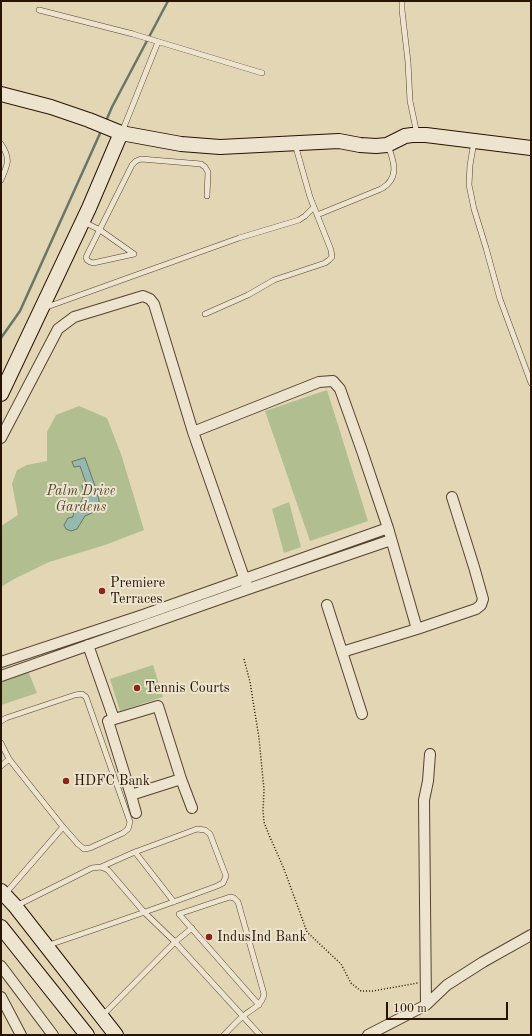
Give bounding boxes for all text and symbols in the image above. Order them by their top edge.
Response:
park label: Palm Drive Gardens [47,483,115,516]
place label: Premiere Terraces [110,575,165,608]
marker: Premiere Terraces [97,586,107,596]
place label: Tennis Courts [145,680,230,696]
marker: Tennis Courts [132,683,142,693]
place label: HDFC Bank [74,773,150,789]
marker: HDFC Bank [61,776,71,786]
place label: IndusInd Bank [217,929,307,945]
marker: IndusInd Bank [204,932,214,942]
scale bar [388,994,510,1020]
text: 100 m [393,1003,427,1015]

